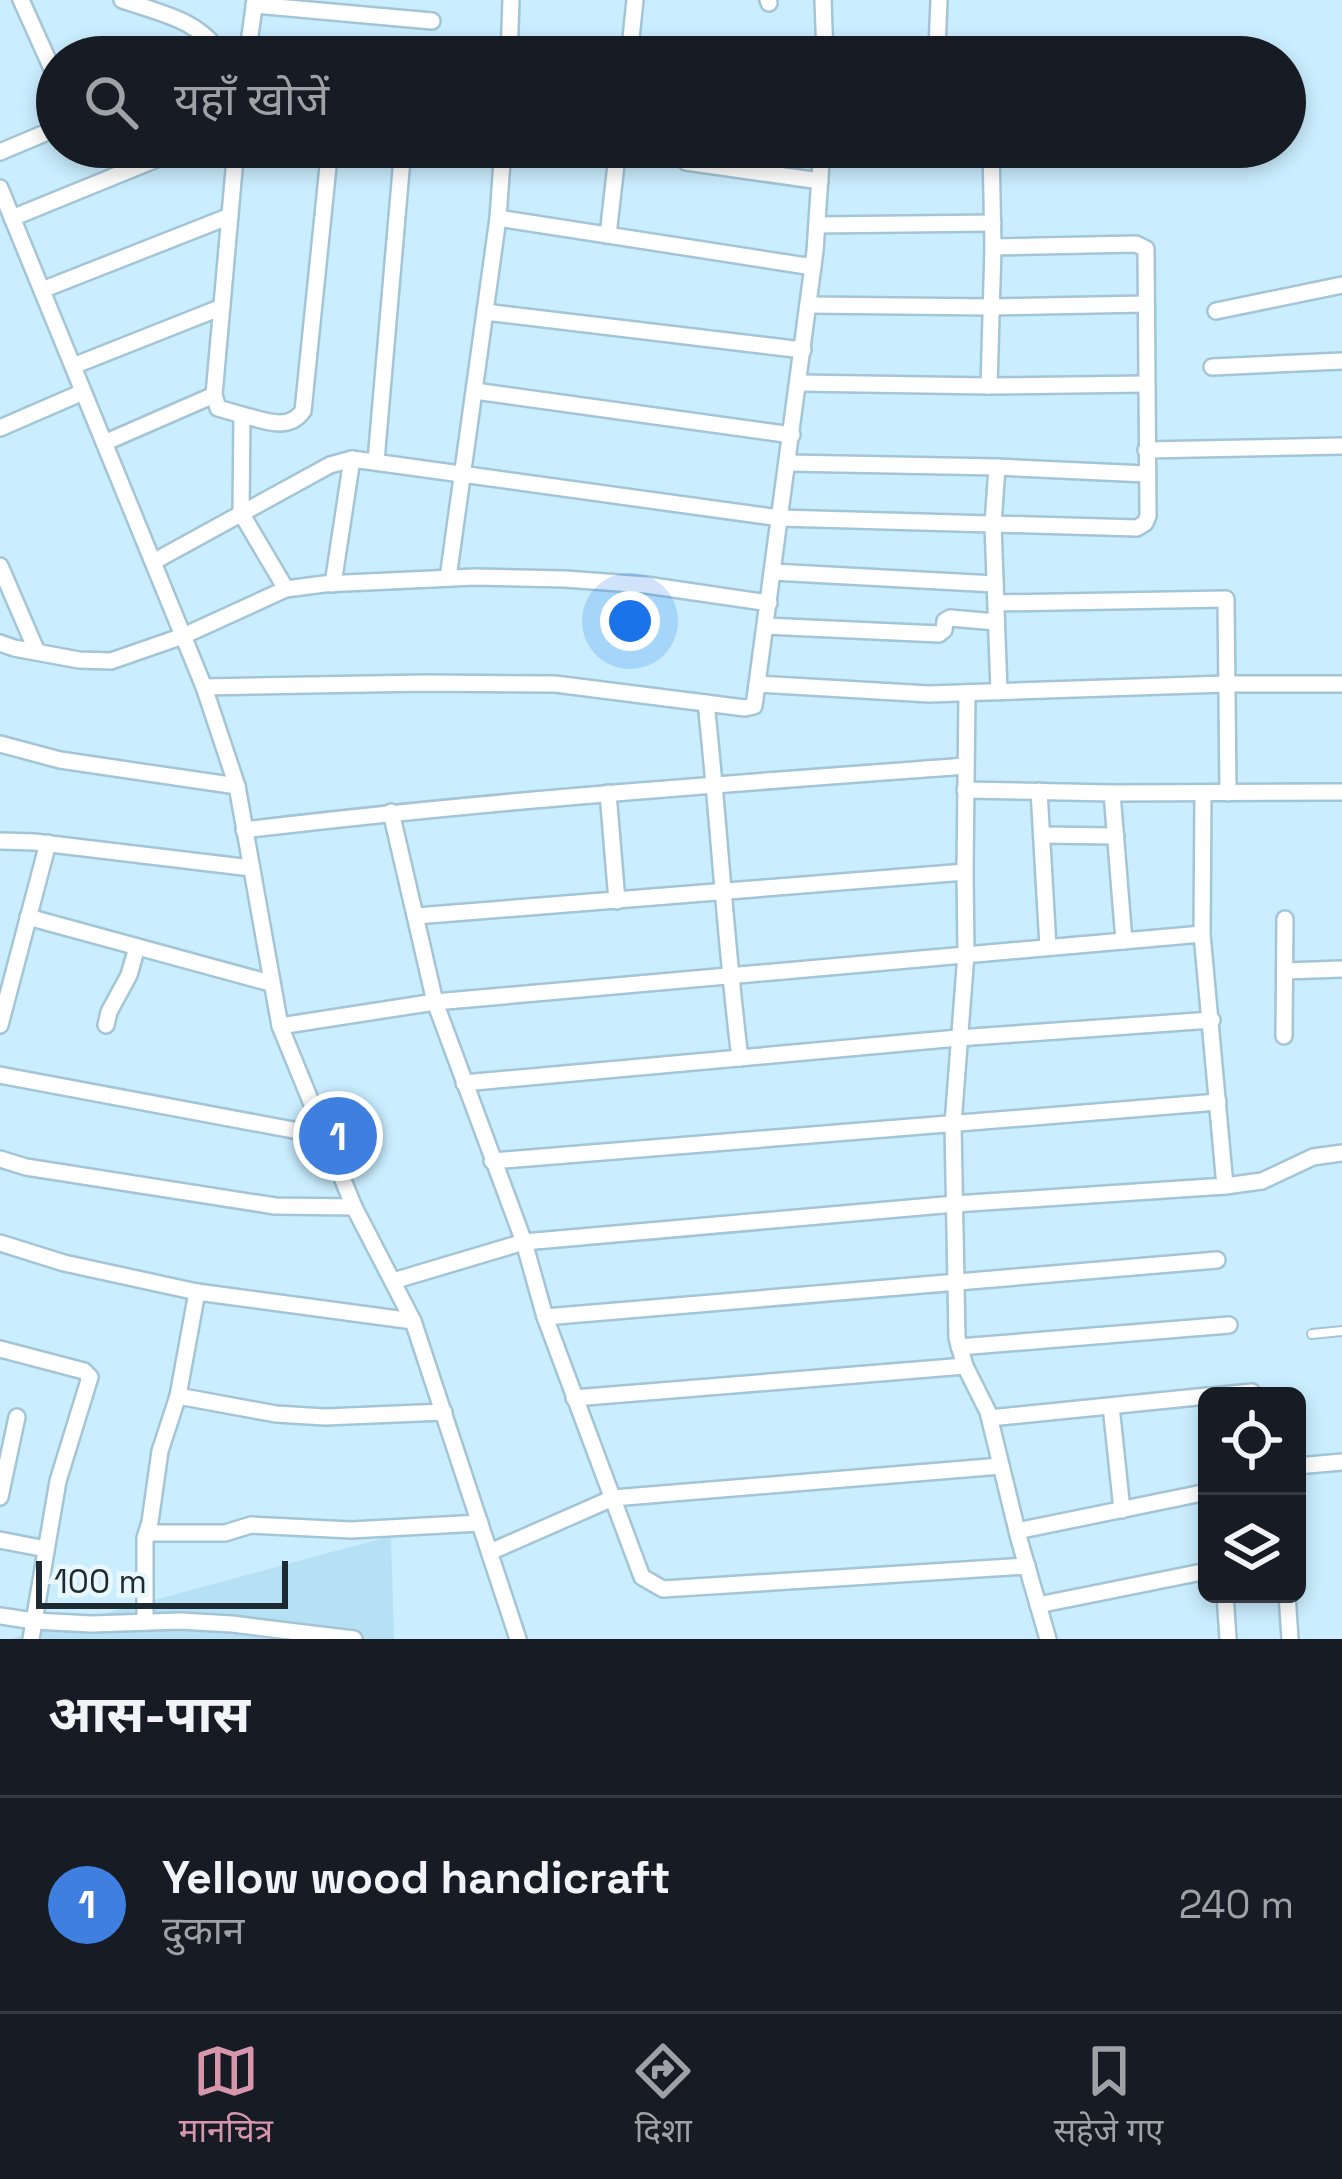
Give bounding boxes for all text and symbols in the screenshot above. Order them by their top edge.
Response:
search box [36,36,1306,168]
icon: search [78,69,144,135]
text: यहाँ खोजें [174,71,329,128]
your location [600,591,660,651]
pin: 1 [299,1091,377,1181]
map controls [1198,1387,1306,1603]
button: locate [1198,1387,1306,1495]
button: layers [1198,1495,1306,1603]
scale bar [36,1555,288,1608]
text: 100 m [54,1561,147,1603]
text: आस-पास [48,1682,250,1747]
text: Yellow wood handicraft [162,1849,670,1906]
text: 1 [78,1880,96,1929]
text: 240 m [1179,1880,1294,1929]
text: दुकान [162,1906,244,1955]
tab: मानचित्र [179,2038,273,2155]
tab: दिशा [630,2038,696,2155]
tab: सहेजे गए [1054,2038,1163,2155]

